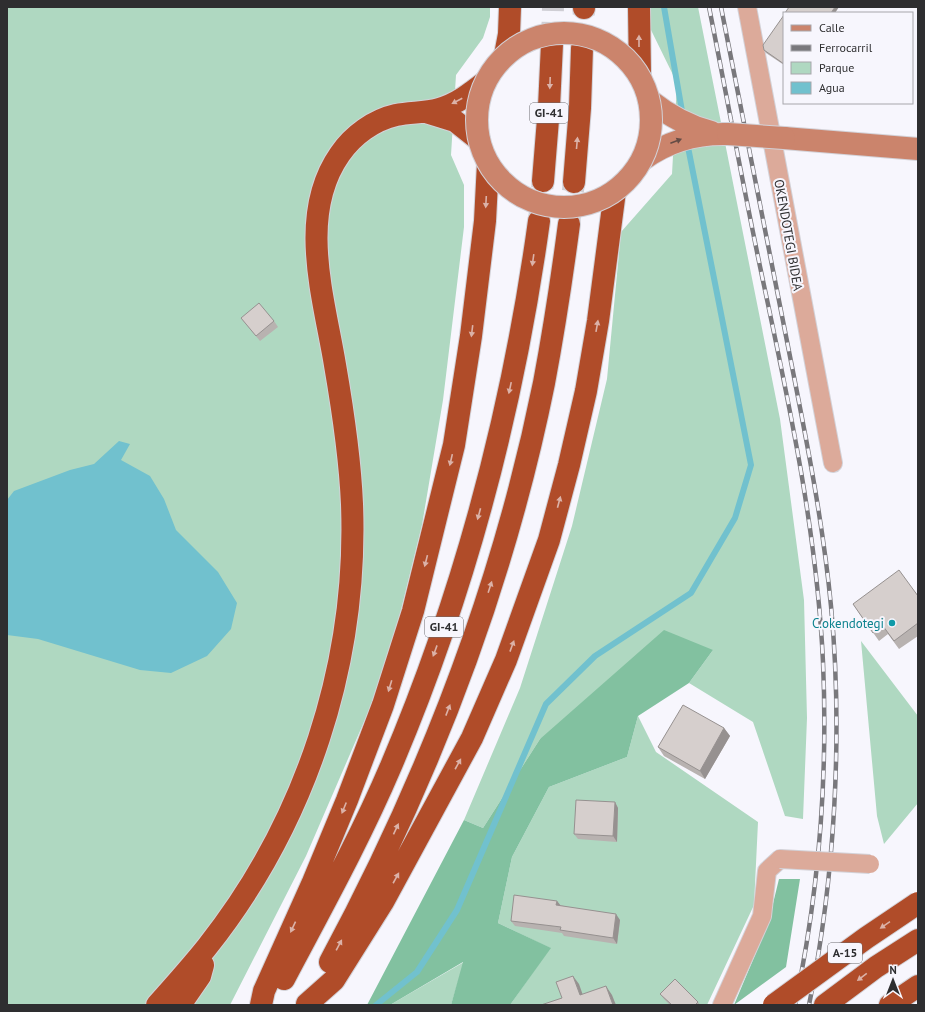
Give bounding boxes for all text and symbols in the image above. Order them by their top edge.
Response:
legend [783,12,913,104]
text: Calle [819,20,845,35]
one-way arrow [636,34,642,47]
text: Ferrocarril [819,40,873,55]
text: Parque [819,60,854,75]
one-way arrow [547,77,554,89]
text: Agua [819,80,845,95]
one-way arrow [452,98,463,104]
road number: GI-41 [530,103,568,123]
one-way arrow [574,137,580,149]
one-way arrow [670,137,682,143]
street label: OKENDOTEGI BIDEA [770,178,807,293]
one-way arrow [483,196,490,208]
one-way arrow [530,254,536,266]
one-way arrow [594,320,600,332]
one-way arrow [469,325,475,337]
one-way arrow [507,382,513,394]
one-way arrow [448,454,454,466]
one-way arrow [556,496,562,508]
one-way arrow [476,508,482,520]
one-way arrow [423,555,429,567]
one-way arrow [487,580,493,592]
place label: C.okendotegi [812,615,884,632]
road number: GI-41 [425,617,463,637]
marker: C.okendotegi [887,618,897,628]
one-way arrow [509,639,515,651]
one-way arrow [432,646,438,658]
one-way arrow [386,680,392,692]
one-way arrow [445,703,451,715]
one-way arrow [455,758,461,770]
one-way arrow [340,802,346,814]
one-way arrow [393,823,399,835]
one-way arrow [392,872,399,884]
one-way arrow [290,921,296,933]
one-way arrow [880,921,891,929]
one-way arrow [335,939,342,951]
road number: A-15 [828,943,862,963]
north arrow [873,960,913,1000]
text: N [889,963,897,977]
one-way arrow [857,973,868,982]

